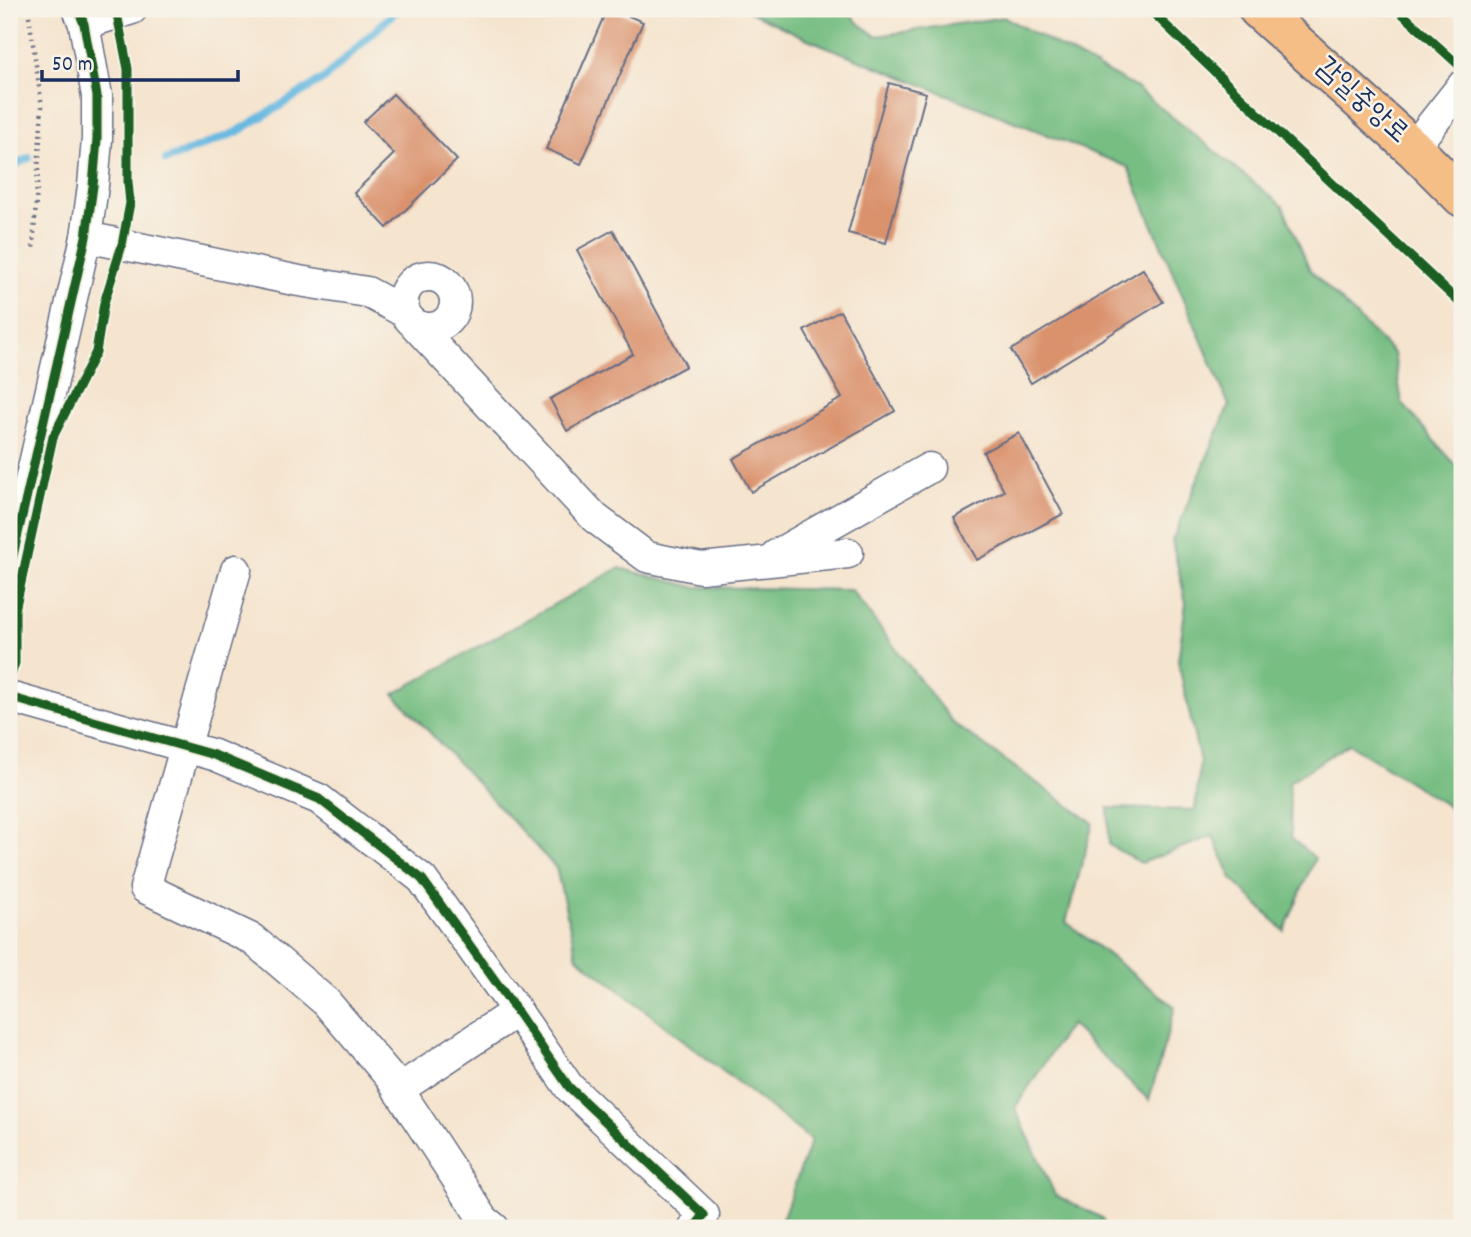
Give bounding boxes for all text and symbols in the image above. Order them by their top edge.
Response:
scale bar [42,38,238,82]
street label: 감일중앙로 [1306,49,1416,155]
text: 50 m [52,51,92,81]

